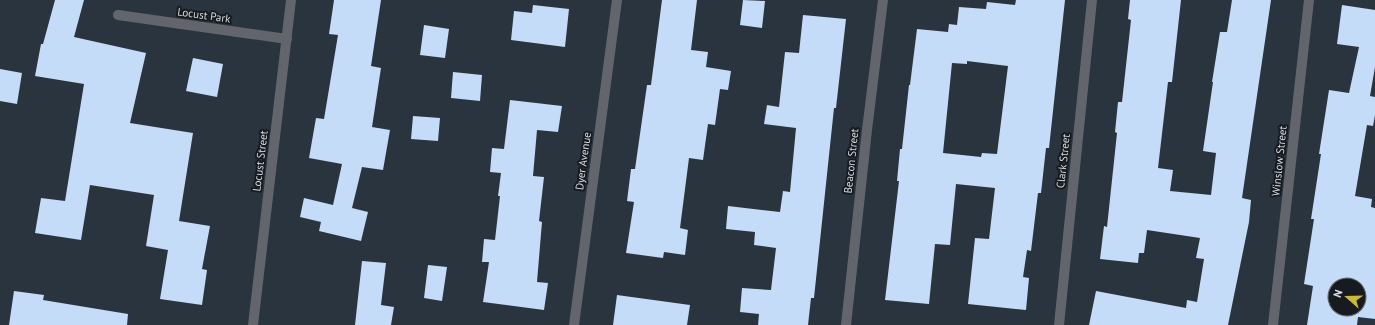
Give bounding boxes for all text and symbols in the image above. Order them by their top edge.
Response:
street label: Locust Park [177,4,232,26]
street label: Winslow Street [1268,125,1290,197]
street label: Beacon Street [841,128,861,194]
street label: Locust Street [249,130,271,192]
street label: Dyer Avenue [572,131,594,191]
street label: Clark Street [1053,133,1073,189]
north arrow [1327,277,1367,317]
text: N [1330,288,1345,299]

